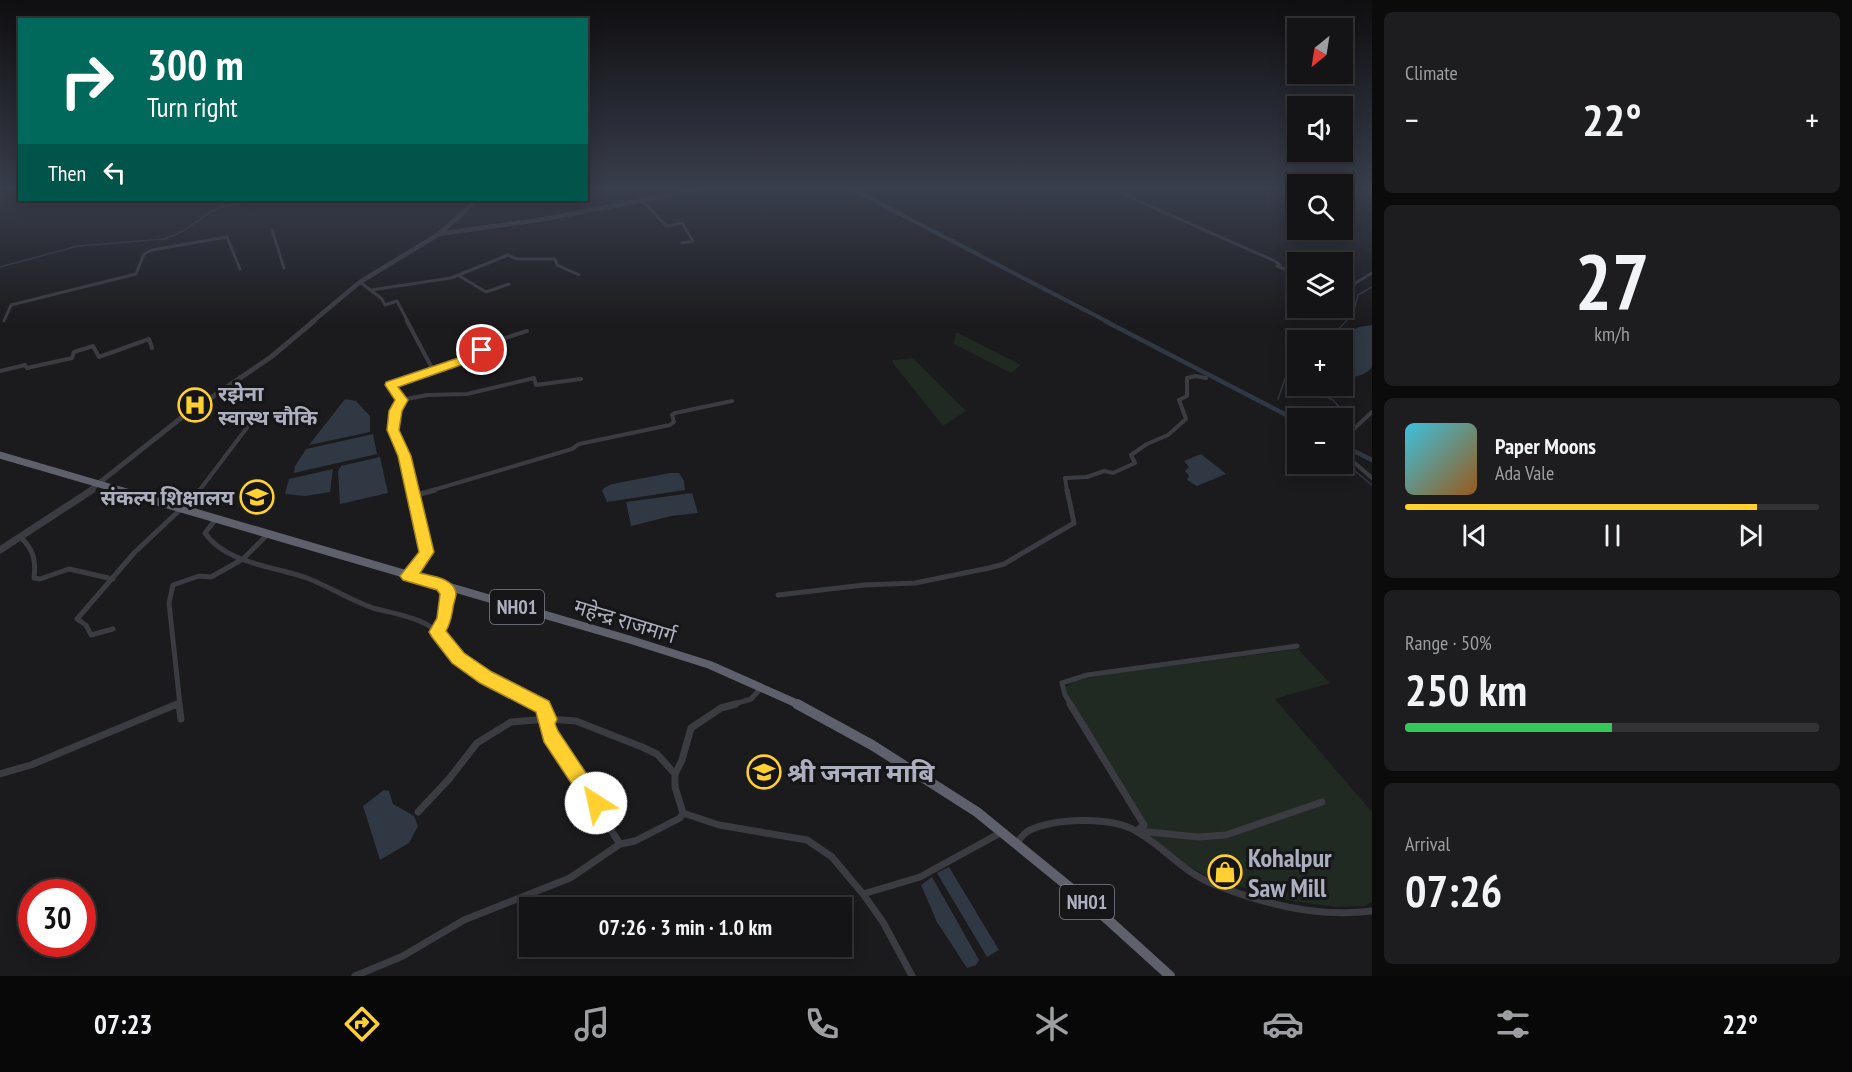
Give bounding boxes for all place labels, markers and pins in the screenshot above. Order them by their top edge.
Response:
pin [456,324,507,375]
place label: रझेना स्वास्थ चौकि [218,380,318,431]
hospital icon: रझेना स्वास्थ चौकि [177,387,213,423]
school or university icon: संकल्प शिक्षालय [239,479,275,515]
place label: संकल्प शिक्षालय [101,484,235,511]
school or university icon: श्री जनता माबि [746,754,782,790]
place label: श्री जनता माबि [787,756,935,789]
place label: Kohalpur Saw Mill [1248,841,1332,904]
shop icon: Kohalpur Saw Mill [1207,854,1243,890]

